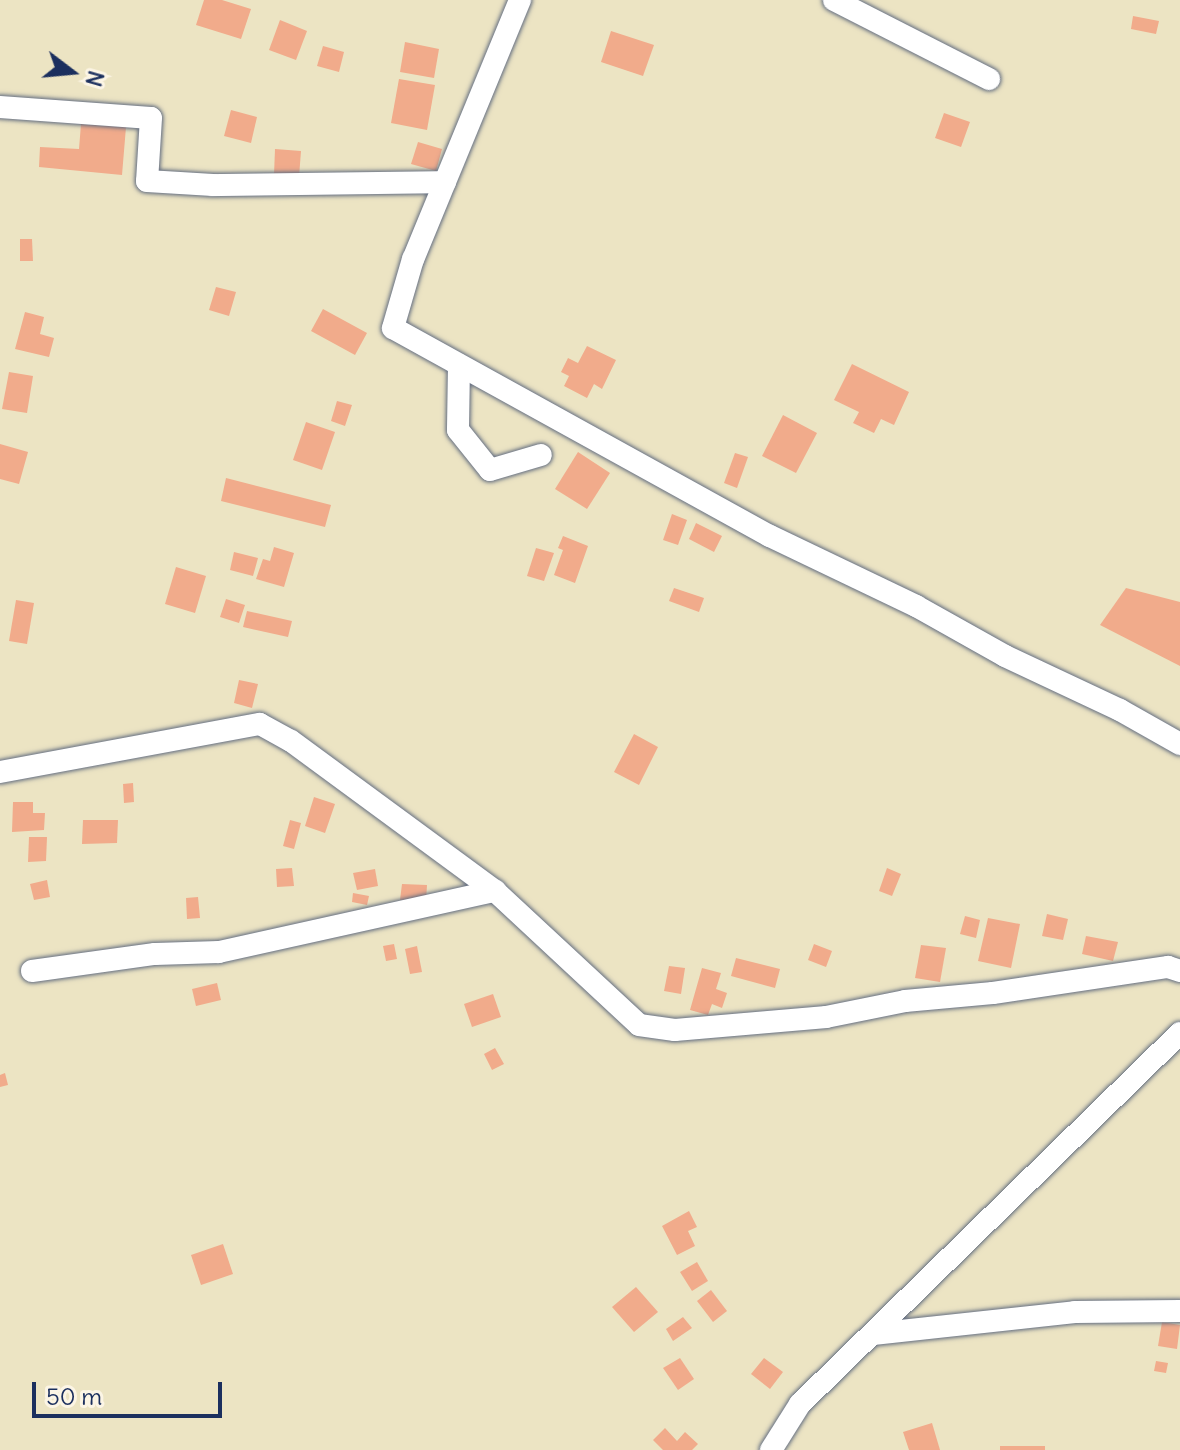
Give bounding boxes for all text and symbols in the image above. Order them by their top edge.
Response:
north arrow [32,32,112,112]
text: N [80,67,111,90]
scale bar [36,1366,226,1416]
text: 50 m [46,1381,102,1411]

